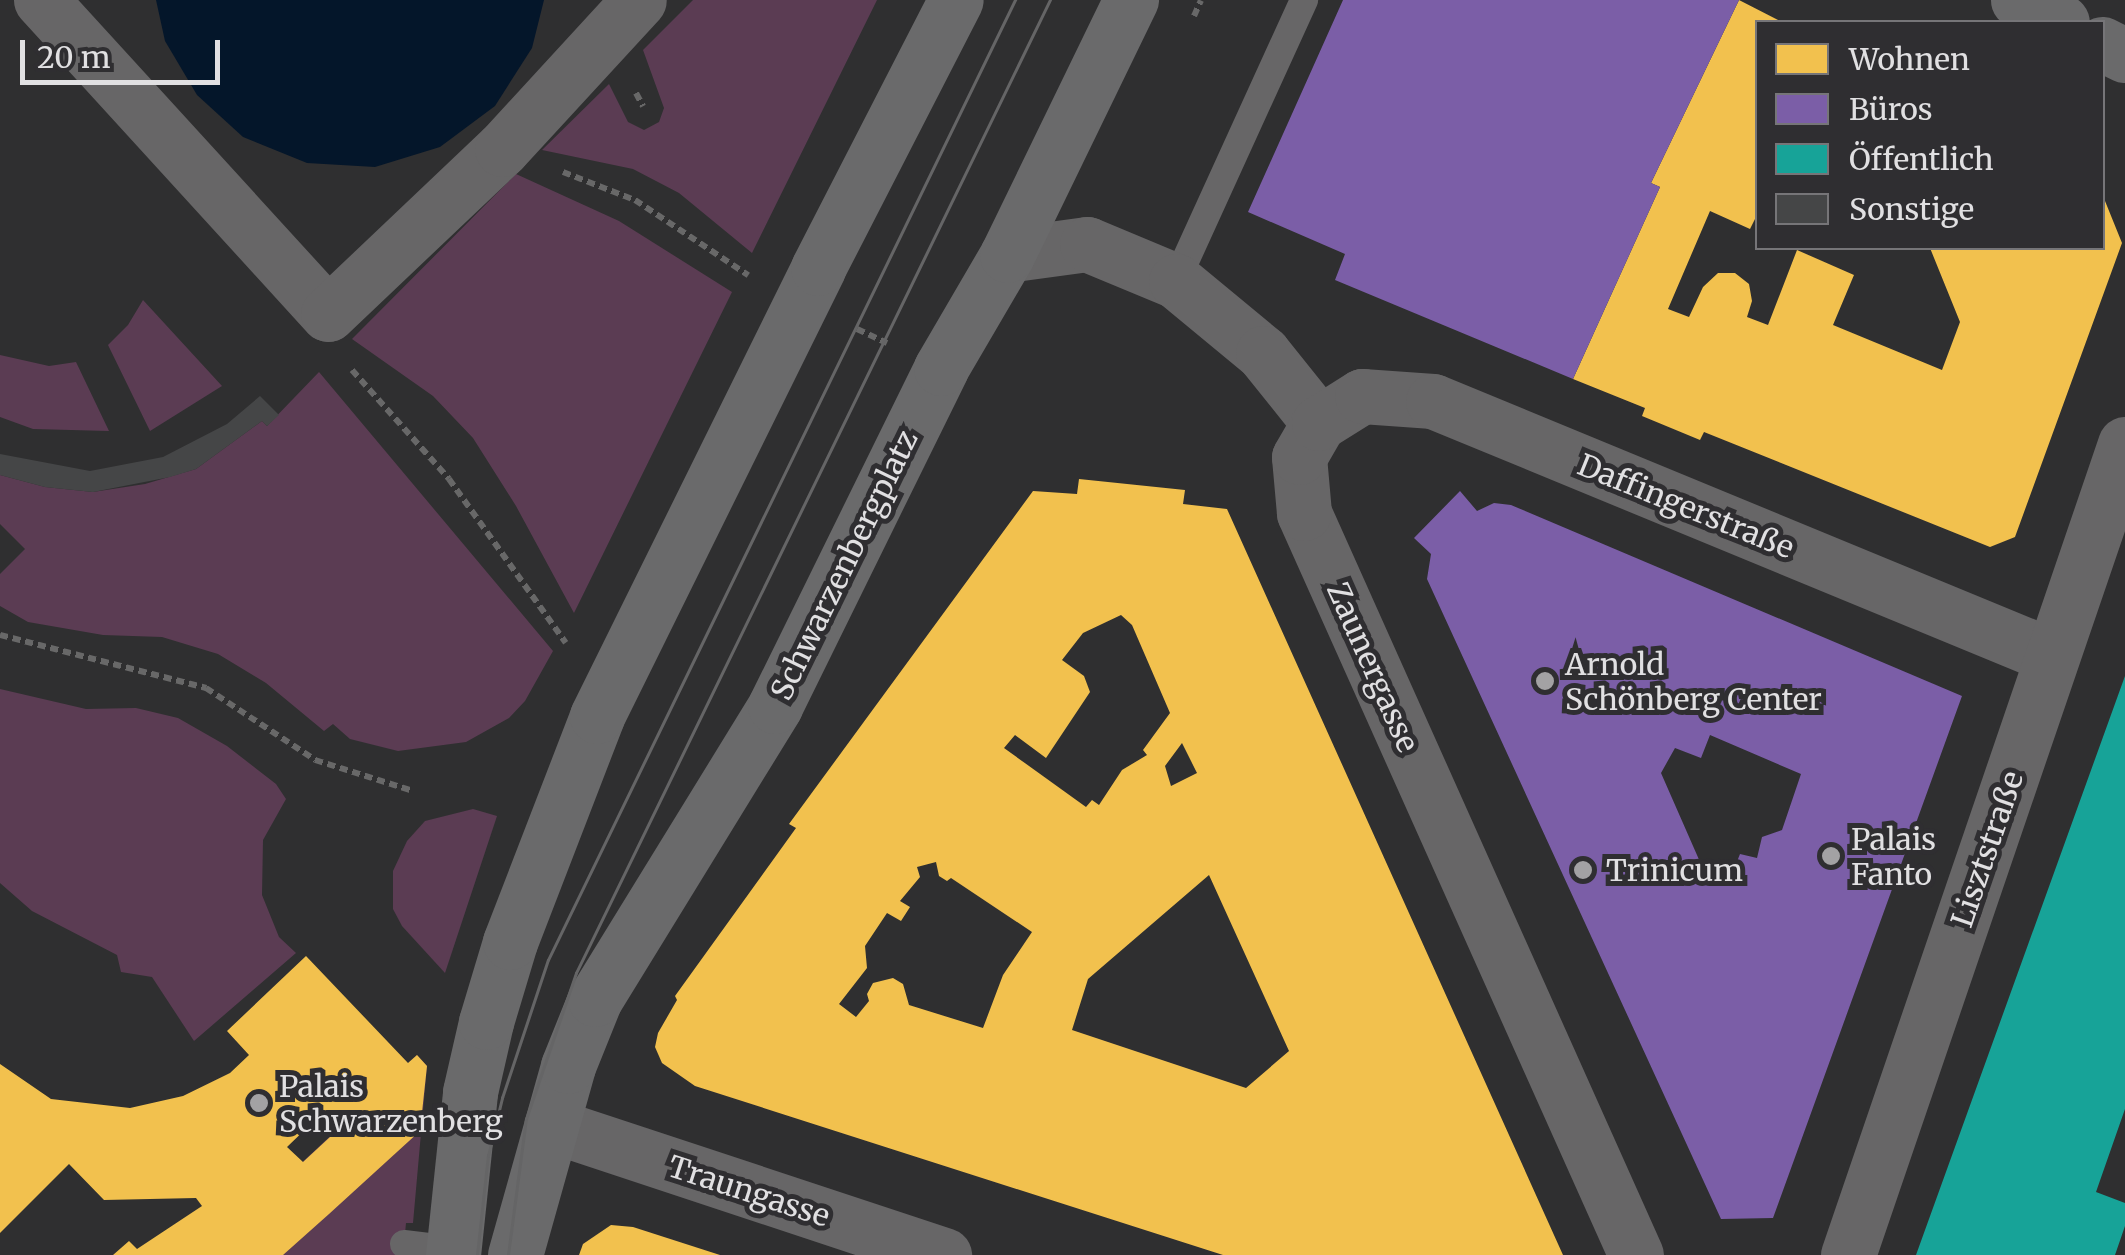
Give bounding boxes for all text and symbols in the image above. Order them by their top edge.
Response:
scale bar [25,20,225,82]
legend [1755,20,2105,250]
text: 20 m [37,38,110,76]
text: Wohnen [1849,40,1970,78]
text: Büros [1849,90,1933,128]
text: Öffentlich [1849,140,1994,178]
text: Sonstige [1849,190,1974,228]
street label: Schwarzenbergplatz [763,424,925,706]
street label: Daffingerstraße [1573,446,1799,566]
street label: Zaunergasse [1320,576,1426,758]
place label: Arnold Schönberg Center [1565,646,1822,716]
marker: Arnold Schönberg Center [1534,670,1556,692]
street label: Lisztstraße [1944,766,2030,932]
place label: Palais Fanto [1851,821,1936,892]
marker: Palais Fanto [1820,845,1842,867]
place label: Trinicum [1606,852,1743,888]
marker: Trinicum [1570,857,1596,883]
place label: Palais Schwarzenberg [279,1068,503,1138]
marker: Palais Schwarzenberg [248,1092,270,1114]
street label: Traungasse [664,1148,834,1234]

